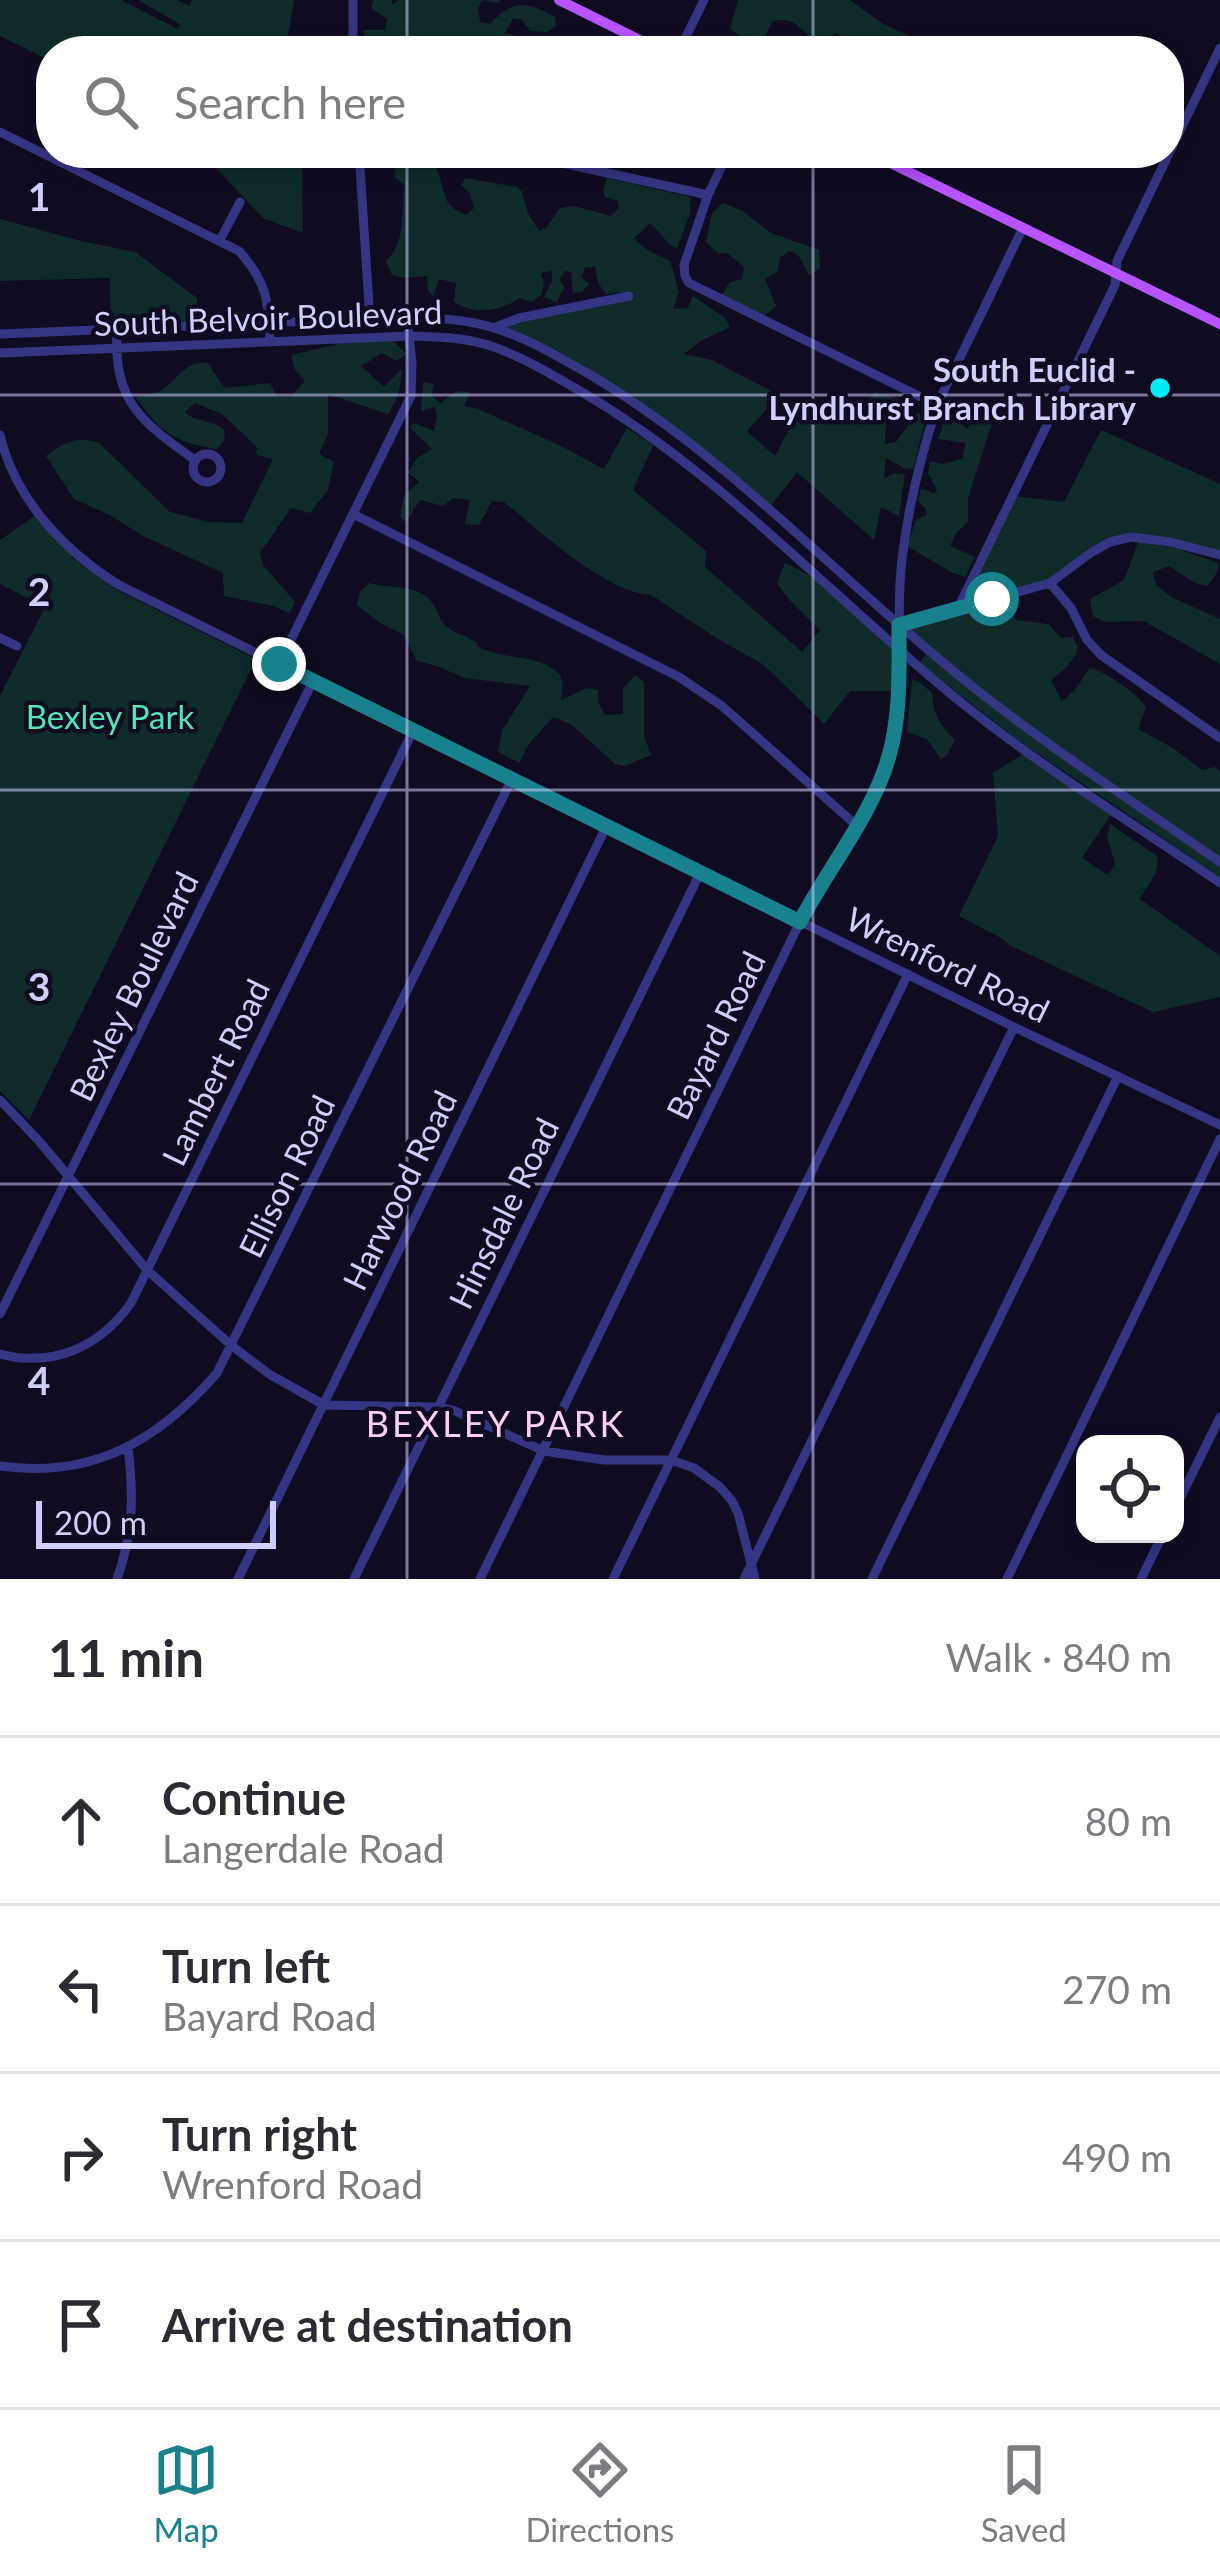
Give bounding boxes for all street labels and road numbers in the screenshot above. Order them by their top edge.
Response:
street label: South Belvoir Boulevard [93,291,443,343]
street label: Bexley Boulevard [60,865,206,1107]
street label: Wrenford Road [840,898,1056,1030]
street label: Bayard Road [657,945,773,1125]
street label: Lambert Road [153,973,277,1171]
street label: Harwood Road [334,1084,464,1296]
street label: Ellison Road [230,1088,342,1264]
street label: Hinsdale Road [440,1111,566,1315]

